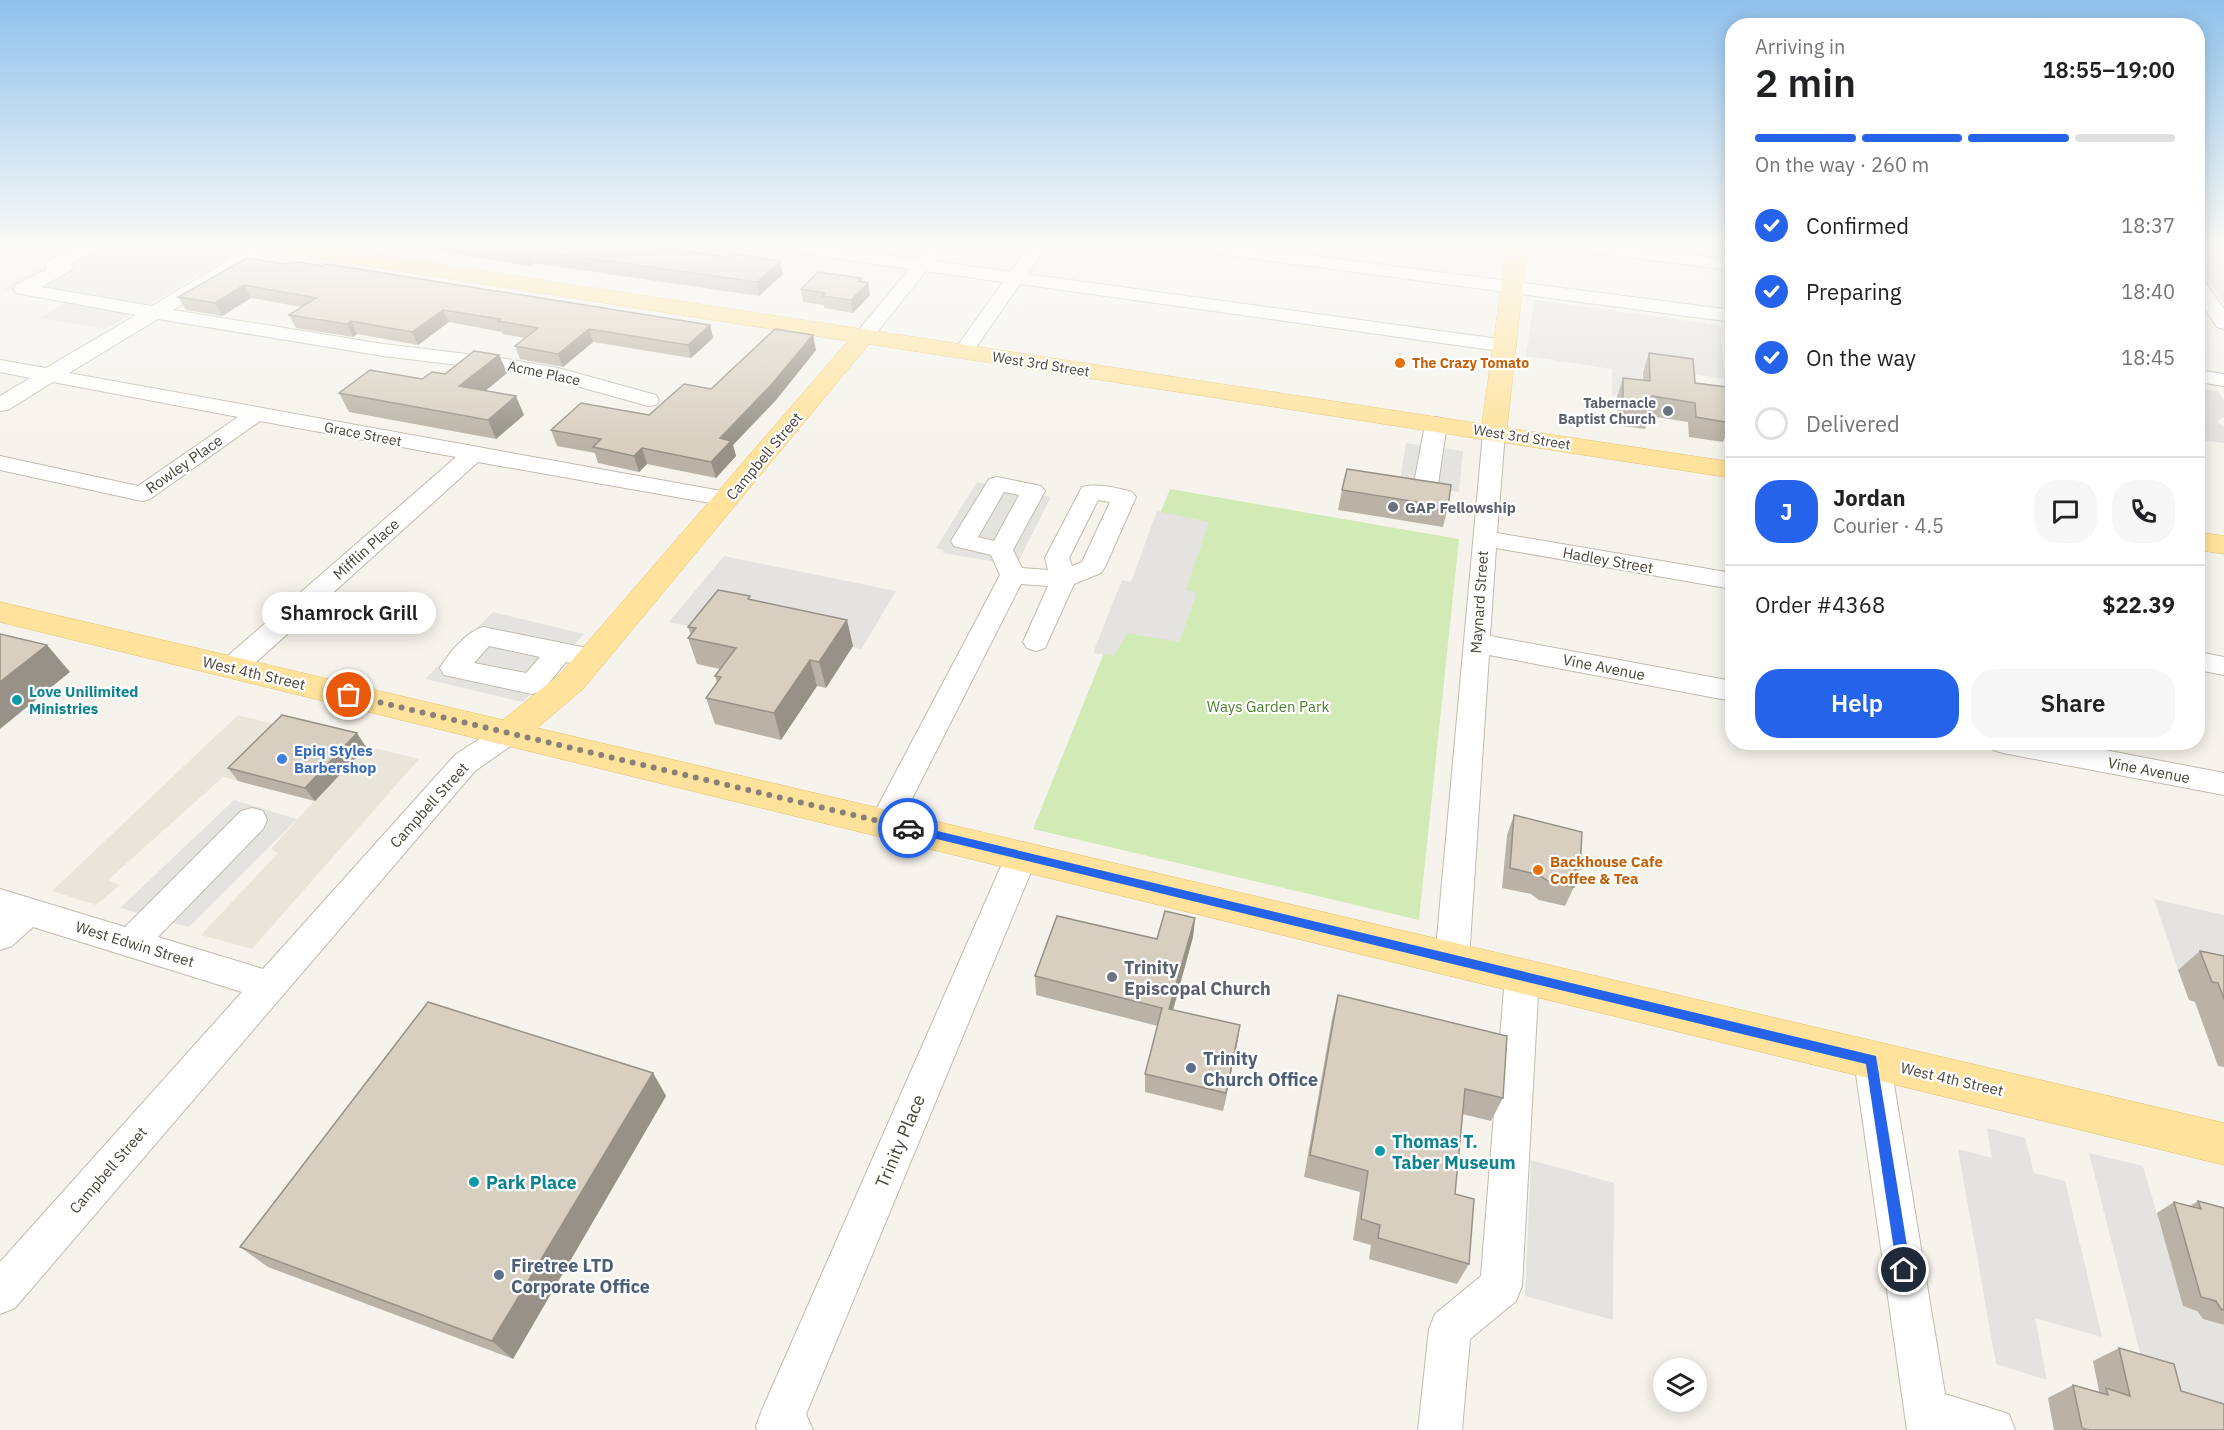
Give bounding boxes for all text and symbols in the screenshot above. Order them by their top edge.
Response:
text: Arriving in [1755,33,1845,60]
text: 18:55–19:00 [2042,55,2175,84]
text: 2 min [1755,57,1856,108]
text: On the way · 260 m [1755,151,1929,178]
icon: check [1755,209,1788,242]
text: Confirmed [1806,211,1909,240]
text: 18:37 [2121,212,2175,239]
icon: check [1755,275,1788,308]
text: Preparing [1806,277,1901,306]
text: 18:40 [2121,278,2175,305]
icon: check [1755,341,1788,374]
text: On the way [1806,343,1916,372]
text: 18:45 [2121,344,2175,371]
street label: West 3rd Street [991,347,1091,381]
place label: The Crazy Tomato [1412,354,1529,372]
marker: The Crazy Tomato [1393,356,1407,370]
street label: Acme Place [506,357,582,390]
place label: Tabernacle Baptist Church [1558,394,1656,428]
marker: Tabernacle Baptist Church [1661,404,1675,418]
street label: Campbell Street [722,408,806,504]
text: Delivered [1806,409,1900,438]
street label: Grace Street [323,418,403,450]
street label: West 3rd Street [1472,420,1572,454]
street label: Rowley Place [142,431,226,497]
button: chat [2034,480,2097,543]
button: phone [2112,480,2175,543]
text: Jordan [1833,483,1906,512]
text: J [1780,497,1793,526]
place label: GAP Fellowship [1405,498,1516,517]
marker: GAP Fellowship [1386,500,1400,514]
text: Courier · 4.5 [1833,512,1944,539]
street label: Mifflin Place [329,514,403,584]
street label: Hadley Street [1561,543,1655,577]
street label: Maynard Street [1466,550,1492,654]
text: Order #4368 [1755,590,1885,619]
text: $22.39 [2102,590,2175,619]
callout: Shamrock Grill [262,593,436,635]
text: Shamrock Grill [280,599,418,626]
street label: Vine Avenue [1561,650,1647,684]
street label: West 4th Street [201,652,307,694]
pin [323,669,374,720]
button: Help [1755,669,1959,738]
button: Share [1971,669,2175,738]
icon: bag [332,678,365,711]
place label: Love Unilimited Ministries [29,682,138,718]
marker: Love Unilimited Ministries [10,693,24,707]
park label: Ways Garden Park [1207,697,1329,716]
place label: Epiq Styles Barbershop [294,741,376,777]
marker: Epiq Styles Barbershop [275,752,289,766]
street label: Vine Avenue [2106,753,2192,787]
street label: Campbell Street [386,758,472,852]
courier [878,798,938,858]
icon: car [892,812,925,845]
place label: Backhouse Cafe Coffee & Tea [1550,852,1663,888]
marker: Backhouse Cafe Coffee & Tea [1531,863,1545,877]
street label: West Edwin Street [73,917,197,971]
place label: Trinity Episcopal Church [1124,956,1271,1000]
marker: Trinity Episcopal Church [1105,970,1119,984]
place label: Trinity Church Office [1203,1047,1318,1091]
street label: West 4th Street [1899,1058,2005,1100]
marker: Trinity Church Office [1184,1061,1198,1075]
street label: Trinity Place [870,1091,930,1191]
street label: Campbell Street [65,1123,151,1217]
place label: Thomas T. Taber Museum [1392,1130,1516,1174]
marker: Thomas T. Taber Museum [1373,1144,1387,1158]
place label: Park Place [486,1171,577,1194]
marker: Park Place [467,1175,481,1189]
pin [1878,1244,1929,1295]
icon: home [1887,1253,1920,1286]
place label: Firetree LTD Corporate Office [511,1254,650,1298]
marker: Firetree LTD Corporate Office [492,1268,506,1282]
map controls [1653,1358,1707,1412]
button: layers [1653,1358,1707,1412]

